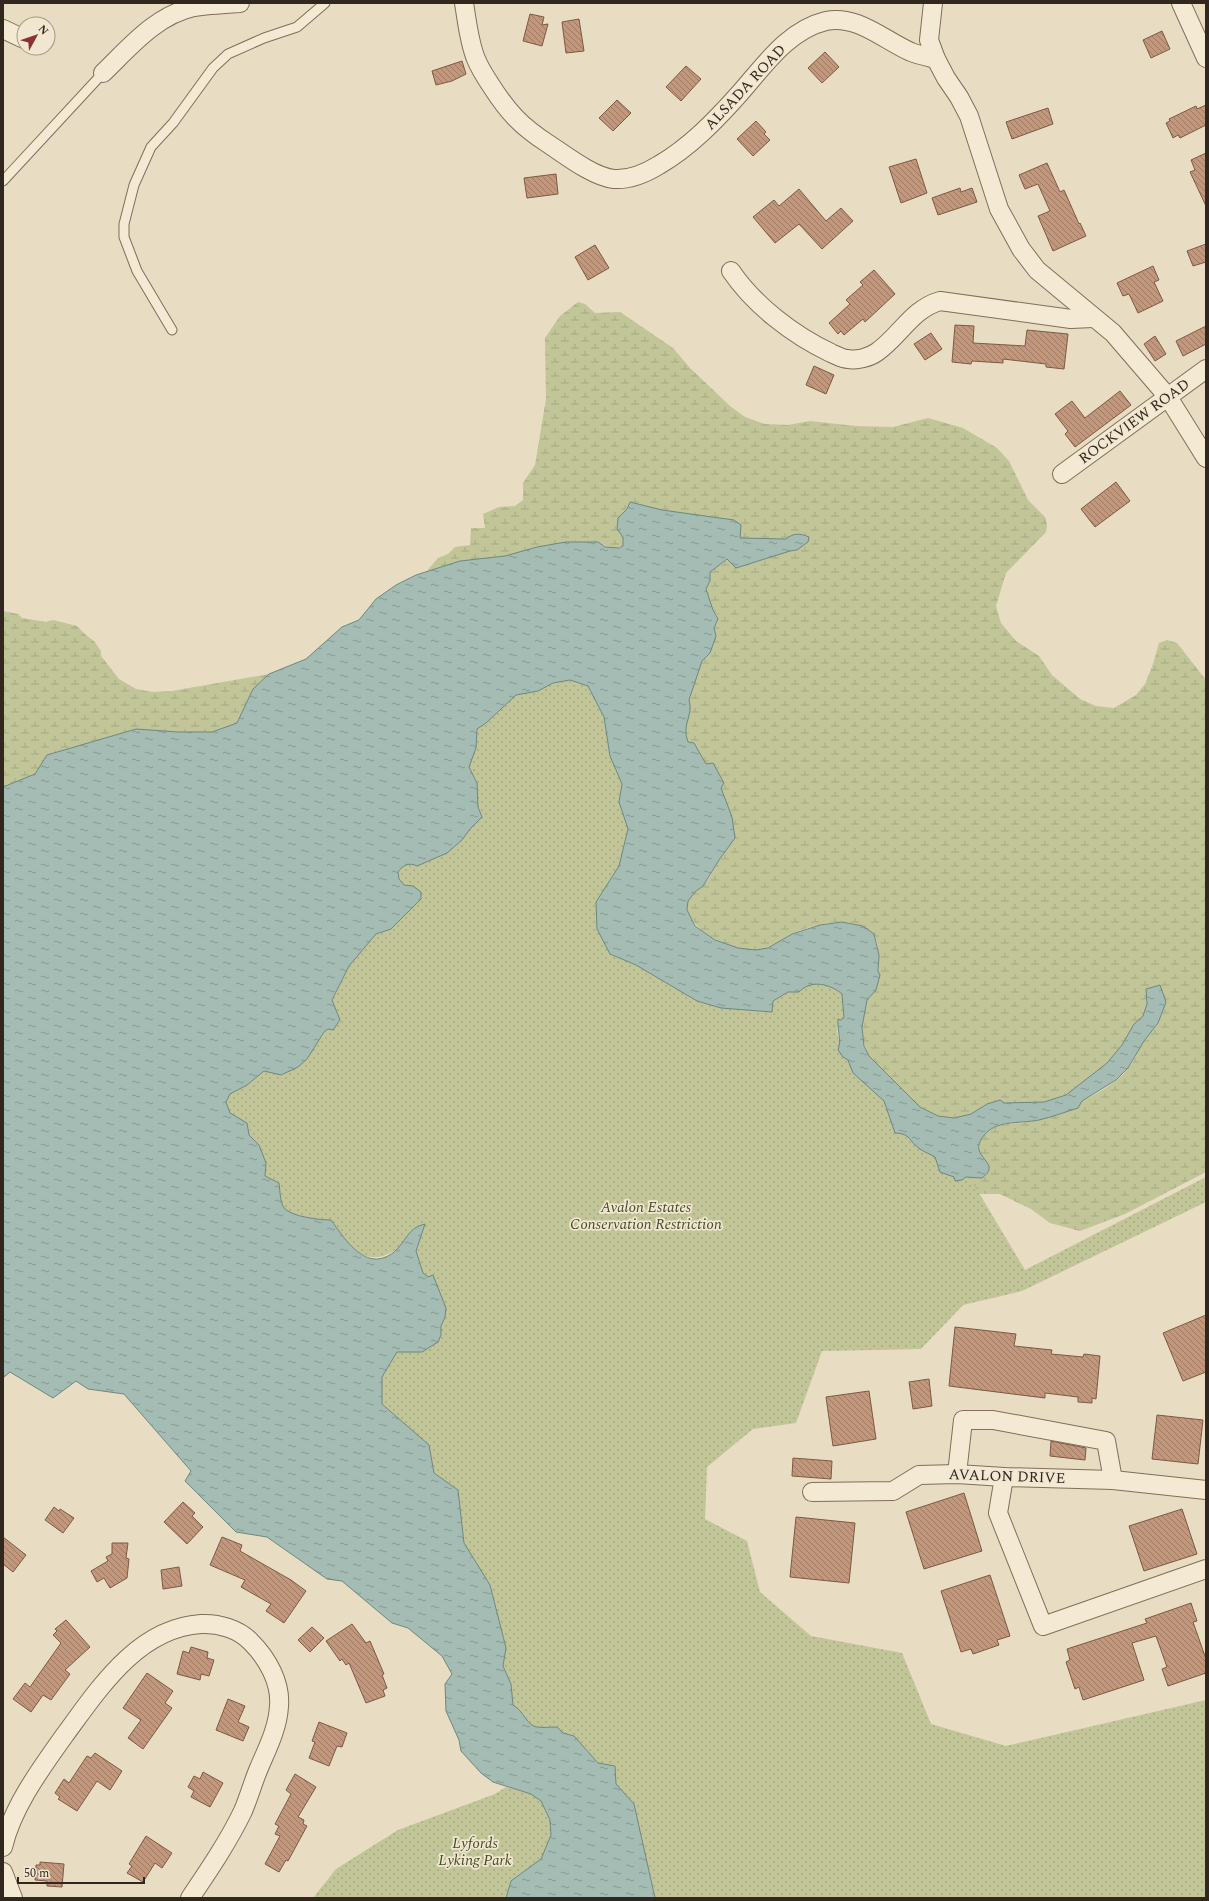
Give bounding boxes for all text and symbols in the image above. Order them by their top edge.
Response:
north arrow [16,16,56,56]
text: N [34,21,53,39]
street label: ALSADA ROAD [699,39,791,136]
street label: ROCKVIEW ROAD [1074,373,1195,470]
park label: Avalon Estates Conservation Restriction [570,1196,722,1236]
street label: AVALON DRIVE [948,1463,1066,1490]
park label: Lyfords Lyking Park [438,1832,512,1872]
scale bar [18,1859,144,1885]
text: 50 m [24,1864,49,1883]

